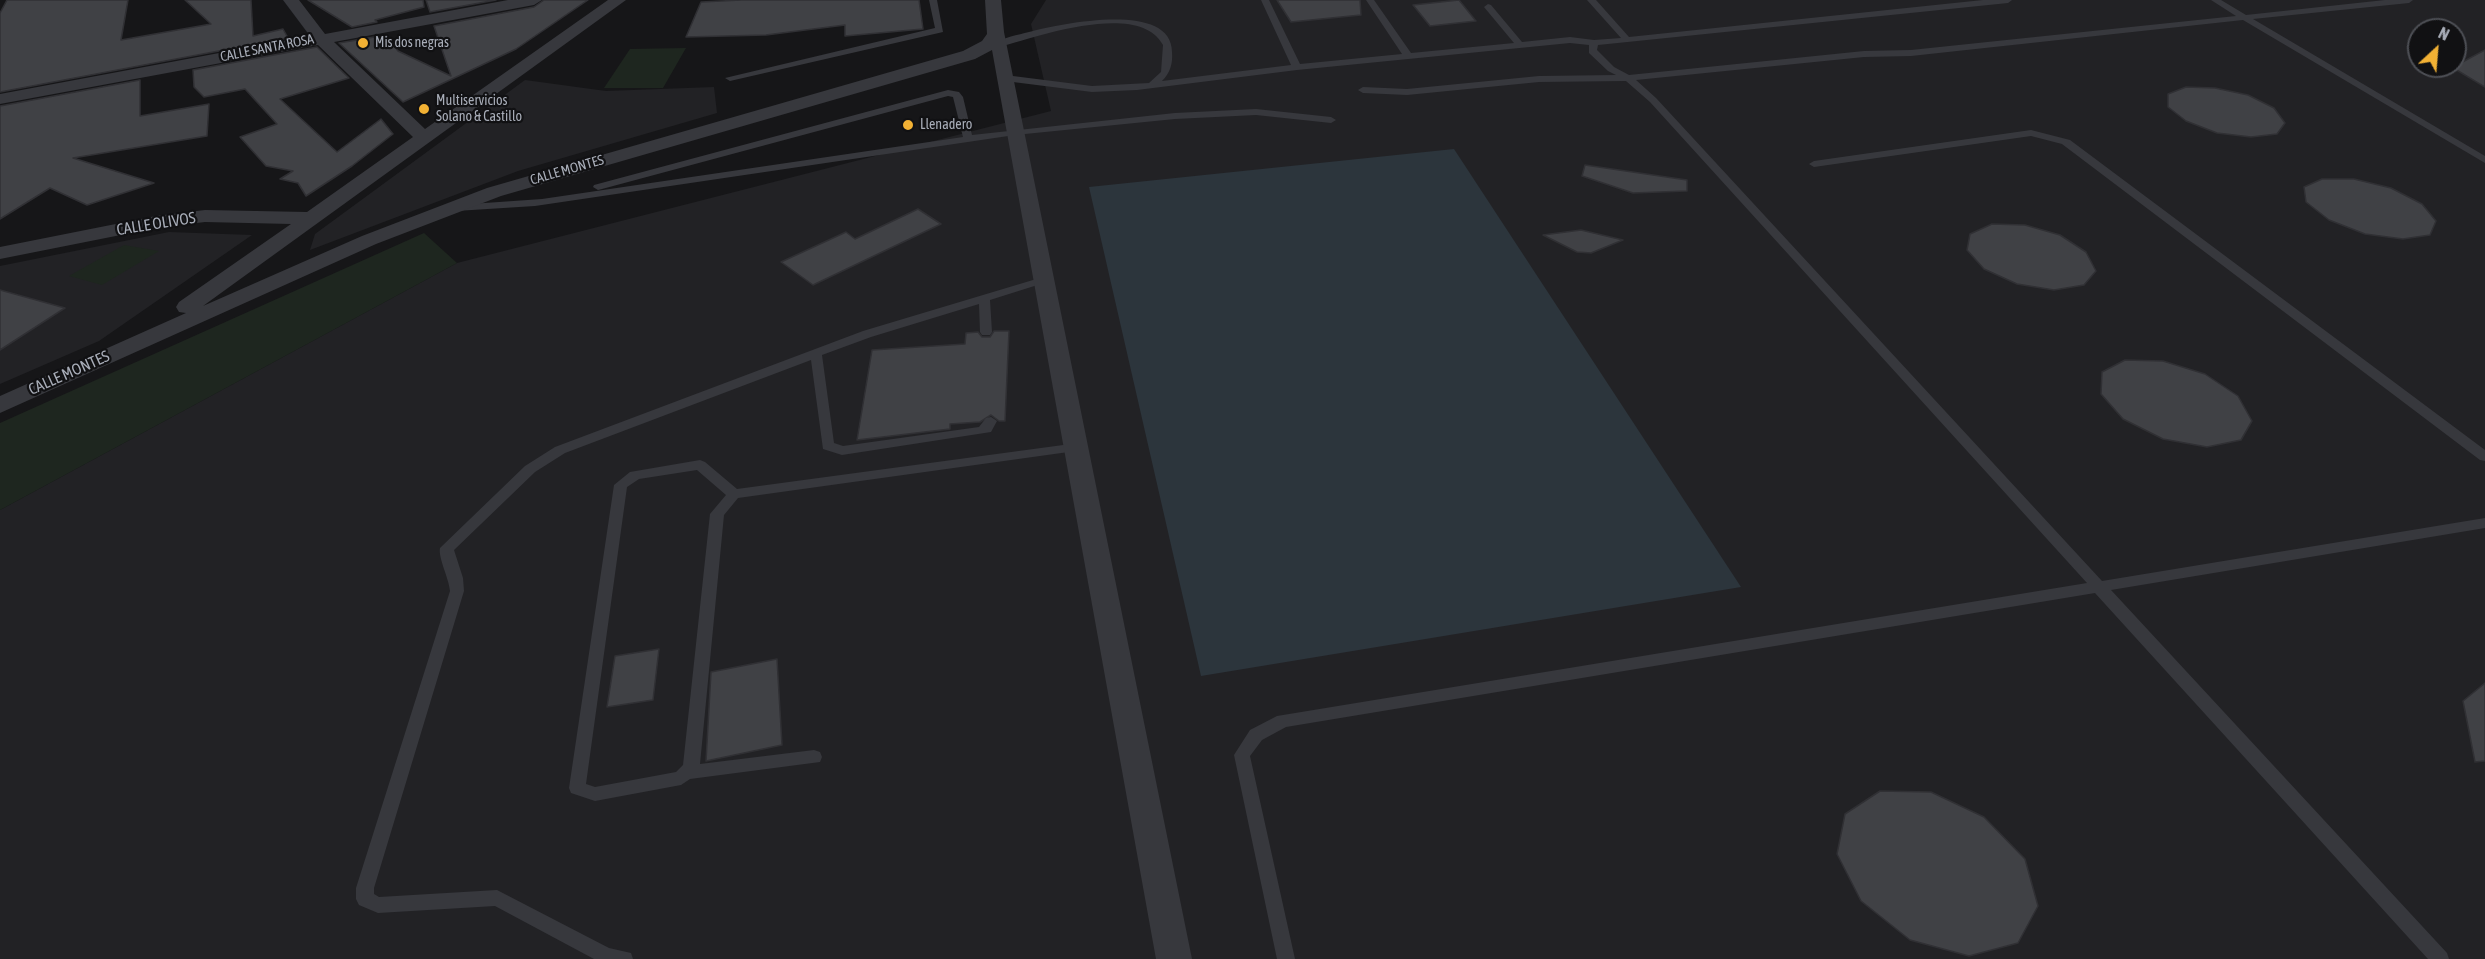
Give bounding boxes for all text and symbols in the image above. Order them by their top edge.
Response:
north arrow [2407,18,2467,78]
text: N [2436,23,2452,44]
street label: CALLE SANTA ROSA [219,31,315,65]
place label: Mis dos negras [375,35,449,51]
marker: Mis dos negras [356,36,370,50]
place label: Multiservicios Solano & Castillo [436,93,522,125]
marker: Multiservicios Solano & Castillo [417,102,431,116]
place label: Llenadero [920,117,972,133]
marker: Llenadero [901,118,915,132]
street label: CALLE MONTES [528,151,606,189]
street label: CALLE OLIVOS [115,208,197,240]
street label: CALLE MONTES [26,347,112,399]

